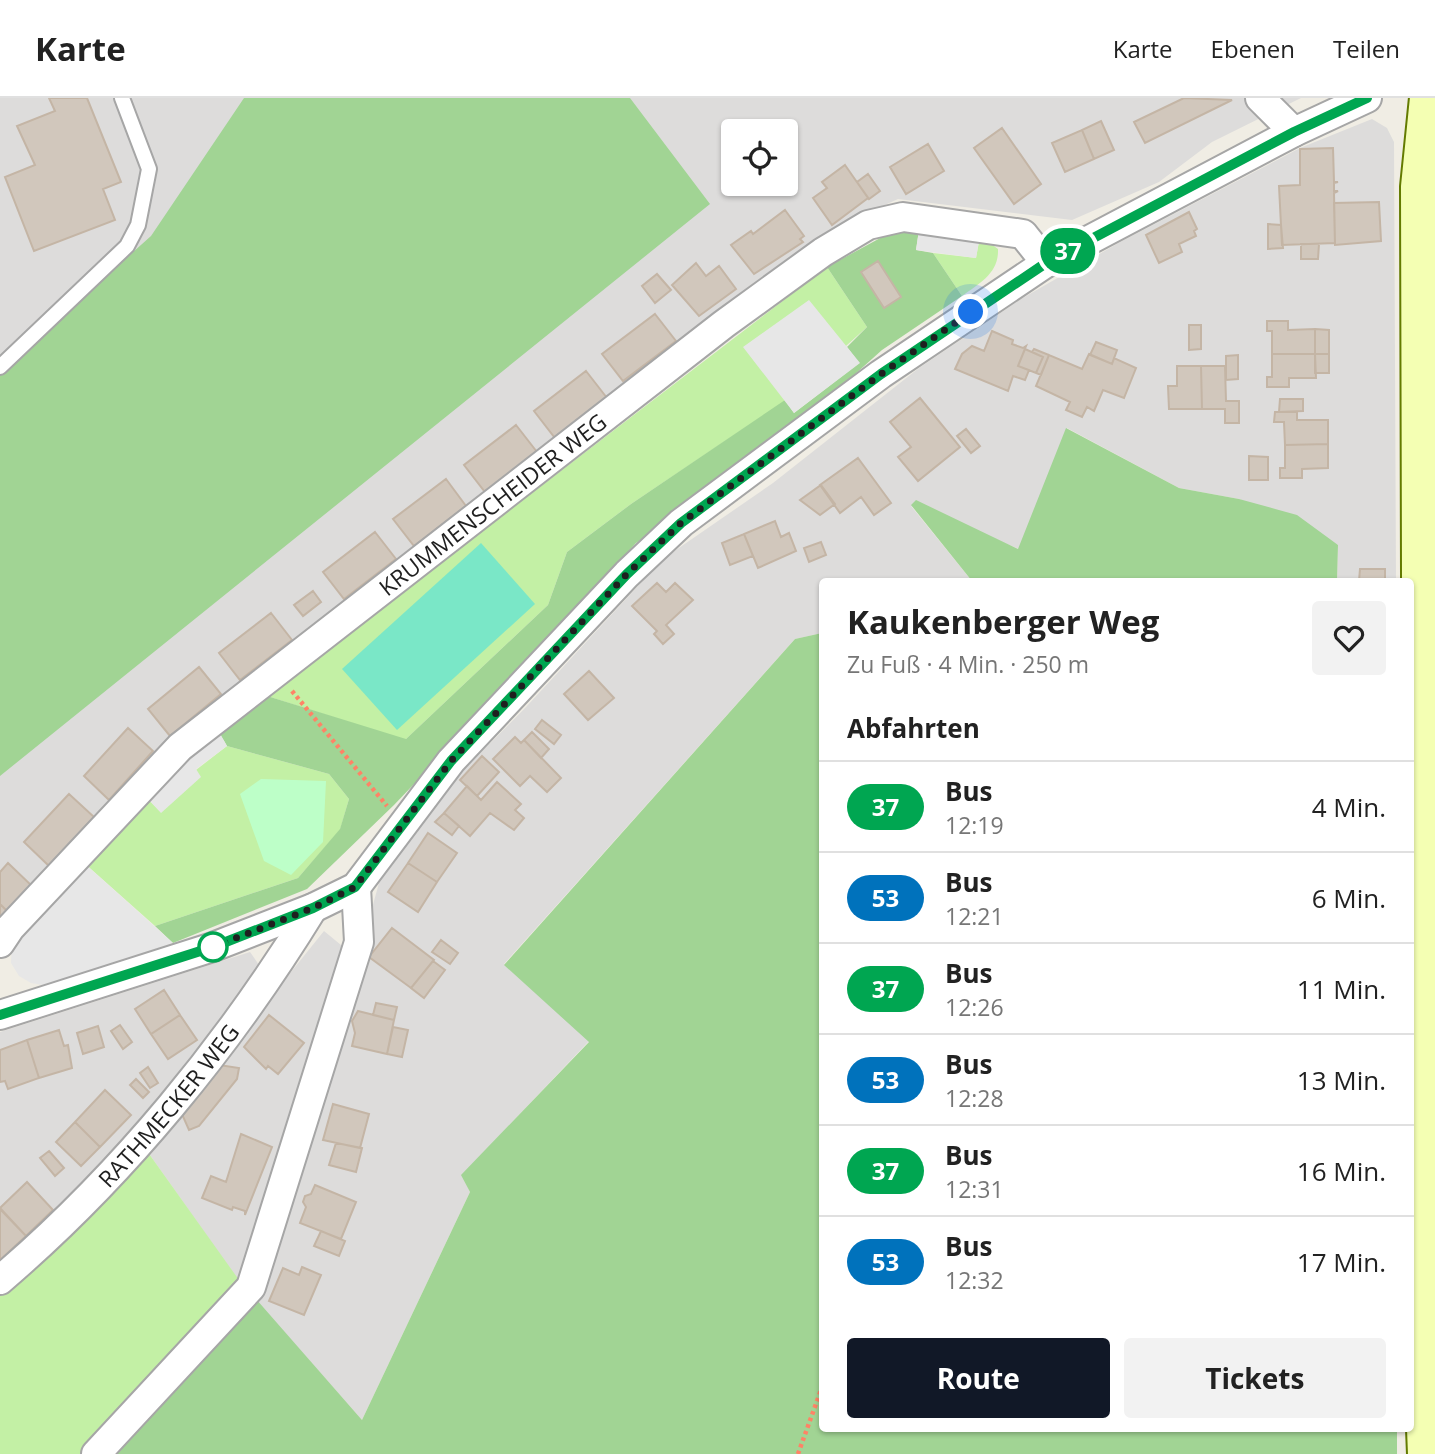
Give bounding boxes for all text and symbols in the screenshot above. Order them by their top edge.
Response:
text: Karte [35,26,126,71]
text: Karte [1113,32,1173,65]
text: Ebenen [1211,32,1295,65]
text: Teilen [1333,32,1400,65]
map controls [721,119,798,196]
button: locate [721,119,798,196]
line badge: 37 [1036,228,1100,274]
text: 37 [1054,234,1082,267]
your location [953,294,988,329]
street label: KRUMMENSCHEIDER WEG [372,405,613,603]
text: Kaukenberger Weg [847,599,1159,644]
button: heart [1312,601,1386,675]
text: Zu Fuß · 4 Min. · 250 m [847,648,1089,680]
text: Abfahrten [847,710,980,746]
text: Bus [945,773,992,809]
text: 4 Min. [1312,789,1386,825]
text: 37 [872,790,899,823]
text: 12:19 [945,809,1004,841]
text: Bus [945,864,992,900]
text: 6 Min. [1312,880,1386,916]
text: 53 [872,881,899,914]
text: 12:21 [945,900,1004,932]
unlabelled marker [198,932,228,962]
text: Bus [945,955,992,991]
text: 11 Min. [1297,971,1386,1007]
text: 37 [872,972,899,1005]
text: 12:26 [945,991,1004,1023]
street label: RATHMECKER WEG [91,1017,246,1194]
text: Bus [945,1046,992,1082]
text: 13 Min. [1297,1062,1386,1098]
text: 53 [872,1063,899,1096]
text: 12:28 [945,1082,1004,1114]
text: Bus [945,1137,992,1173]
text: 16 Min. [1297,1153,1386,1189]
text: 37 [872,1154,899,1187]
text: 12:31 [945,1173,1004,1205]
text: Bus [945,1228,992,1264]
text: 17 Min. [1297,1244,1386,1280]
text: 53 [872,1245,899,1278]
text: 12:32 [945,1264,1004,1296]
button: Route [847,1338,1110,1418]
button: Tickets [1124,1338,1386,1418]

